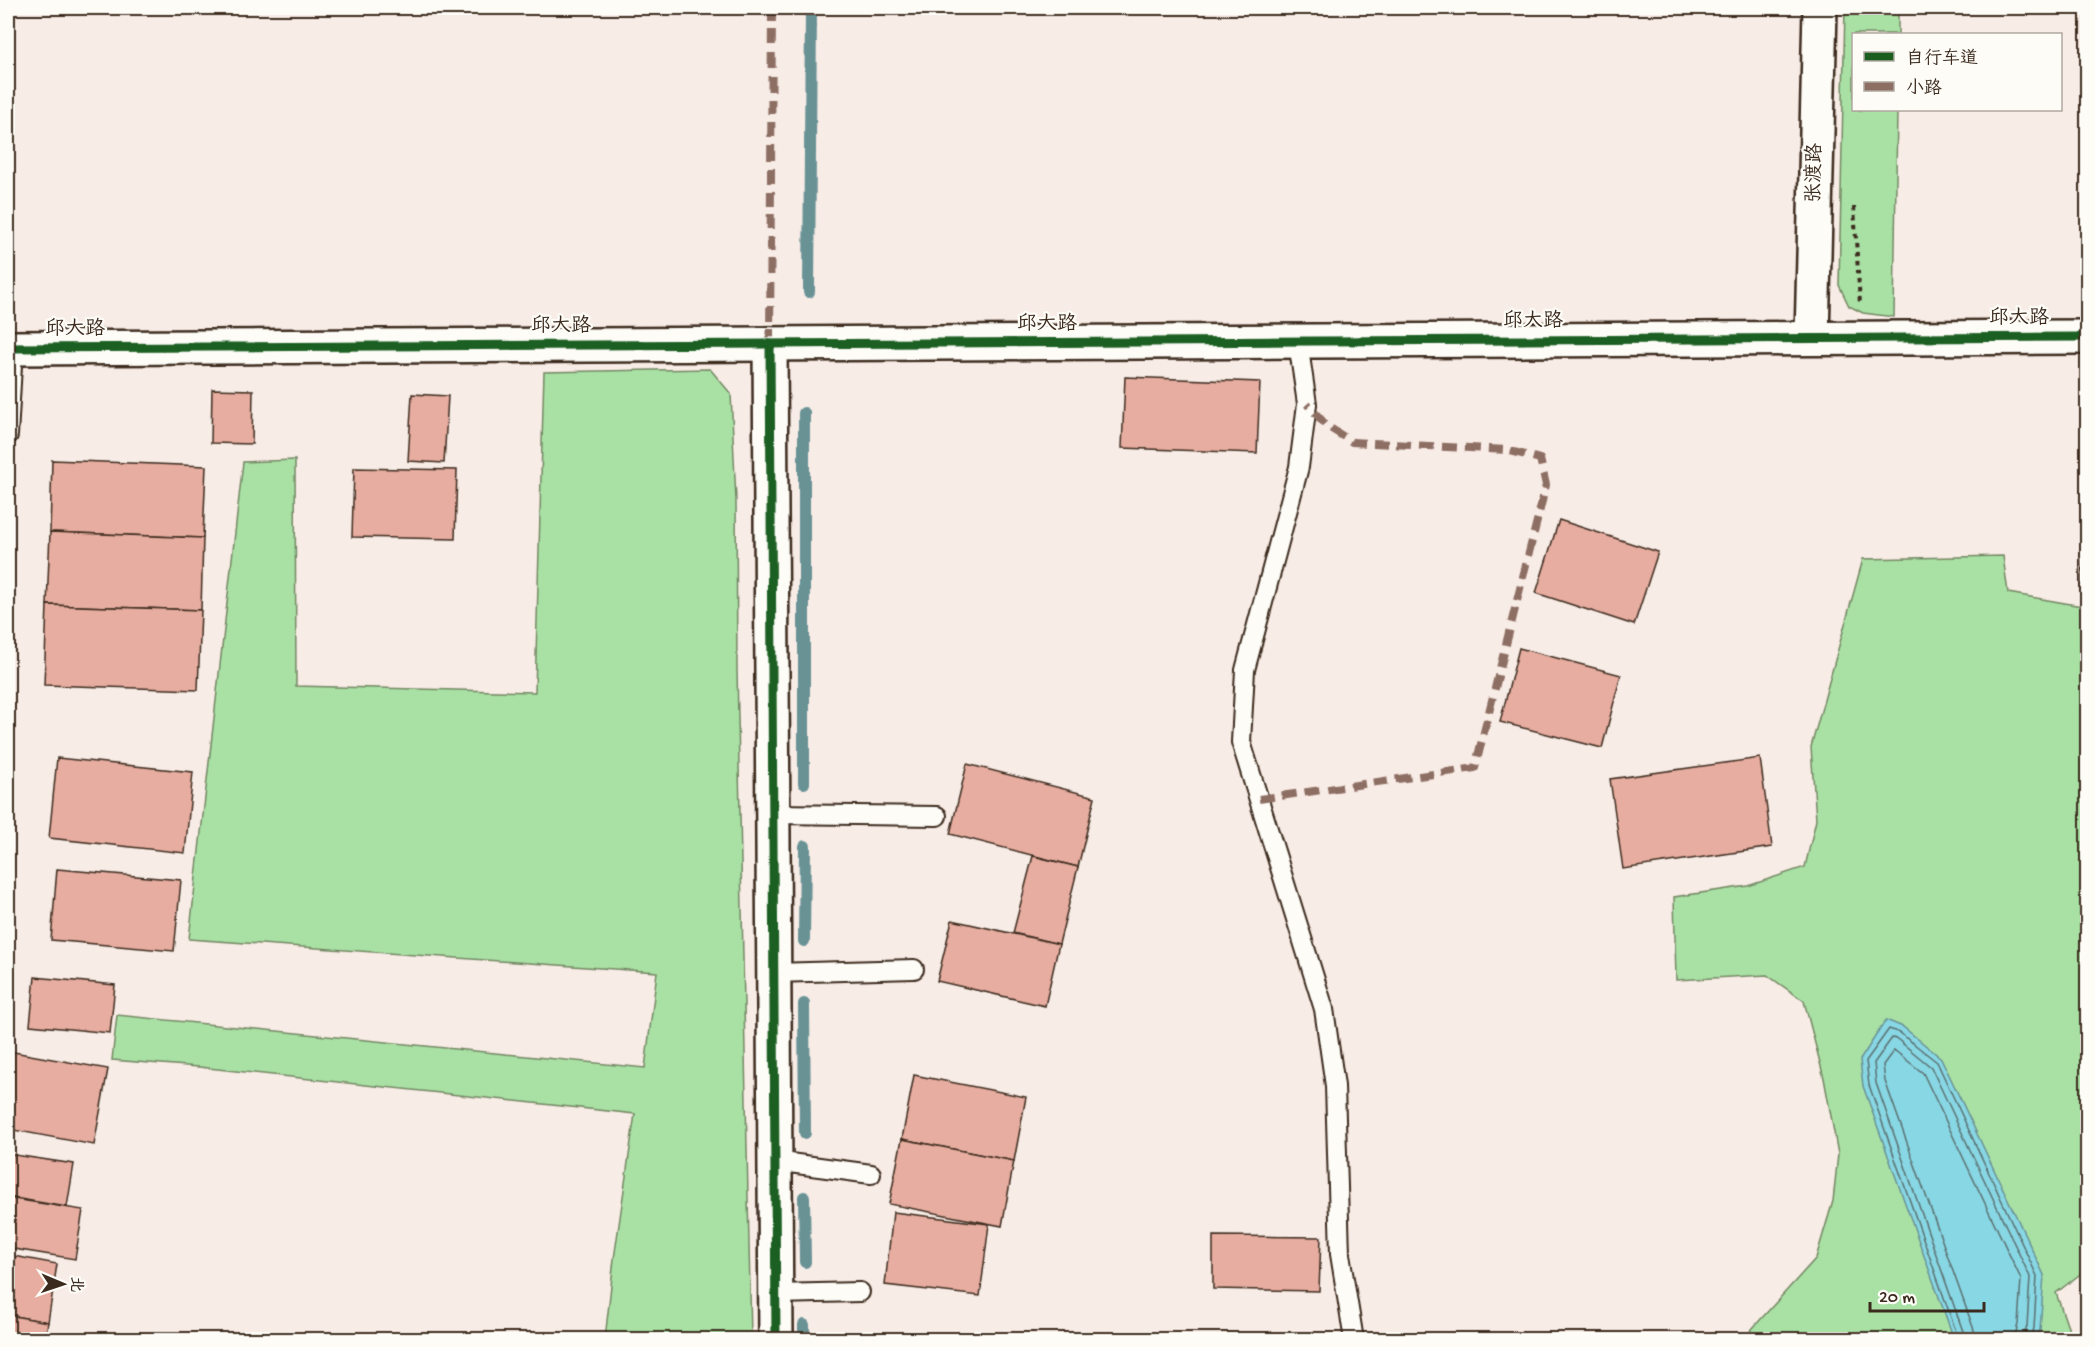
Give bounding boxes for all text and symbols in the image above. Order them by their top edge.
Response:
legend [1852,33,2062,111]
text: 自行车道 [1906,48,1978,70]
text: 小路 [1906,78,1942,100]
street label: 张渡路 [1802,142,1828,203]
street label: 邱大路 [1989,306,2050,331]
street label: 邱大路 [1503,309,1564,334]
street label: 邱大路 [1017,312,1078,337]
street label: 邱大路 [531,314,592,339]
street label: 邱大路 [45,317,106,342]
north arrow [33,1254,93,1314]
scale bar [1870,1275,1984,1313]
text: 北 [65,1276,85,1293]
text: 20 m [1879,1288,1915,1309]

